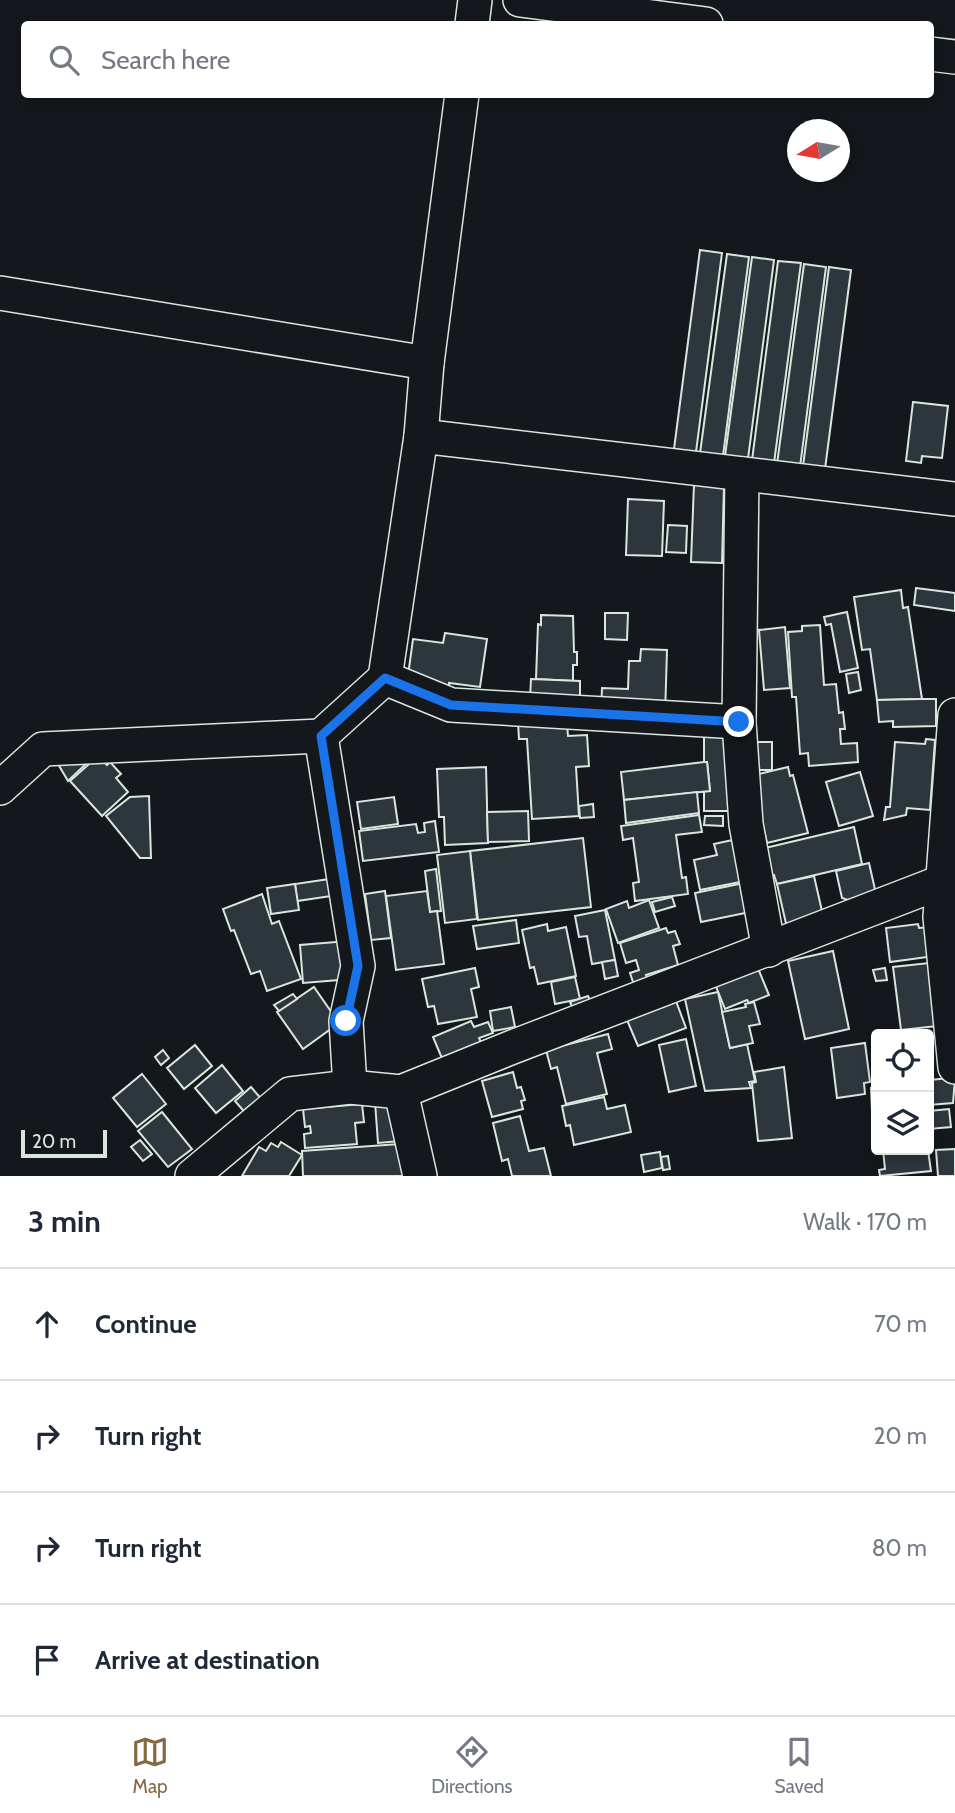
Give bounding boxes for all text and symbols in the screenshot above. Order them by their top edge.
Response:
search box [21,21,934,98]
icon: search [45,41,83,79]
text: Search here [101,44,230,76]
north arrow [787,119,850,182]
route end [723,706,754,737]
route start [330,1005,361,1036]
map controls [871,1029,934,1155]
button: locate [871,1029,934,1092]
button: layers [871,1092,934,1155]
scale bar [21,1127,107,1159]
text: 20 m [32,1130,76,1153]
text: 3 min [28,1203,101,1240]
text: Walk · 170 m [803,1208,927,1236]
icon: ahead [28,1305,66,1343]
text: Continue [95,1308,197,1340]
text: 70 m [874,1310,927,1338]
icon: right [28,1417,66,1455]
text: Turn right [95,1420,201,1452]
text: 20 m [874,1422,927,1450]
icon: right [28,1529,66,1567]
text: Turn right [95,1532,201,1564]
text: 80 m [872,1534,927,1562]
icon: arrive [28,1641,66,1679]
text: Arrive at destination [95,1644,320,1676]
tab: Map [131,1733,169,1798]
tab: Directions [431,1733,512,1798]
tab: Saved [775,1733,824,1798]

